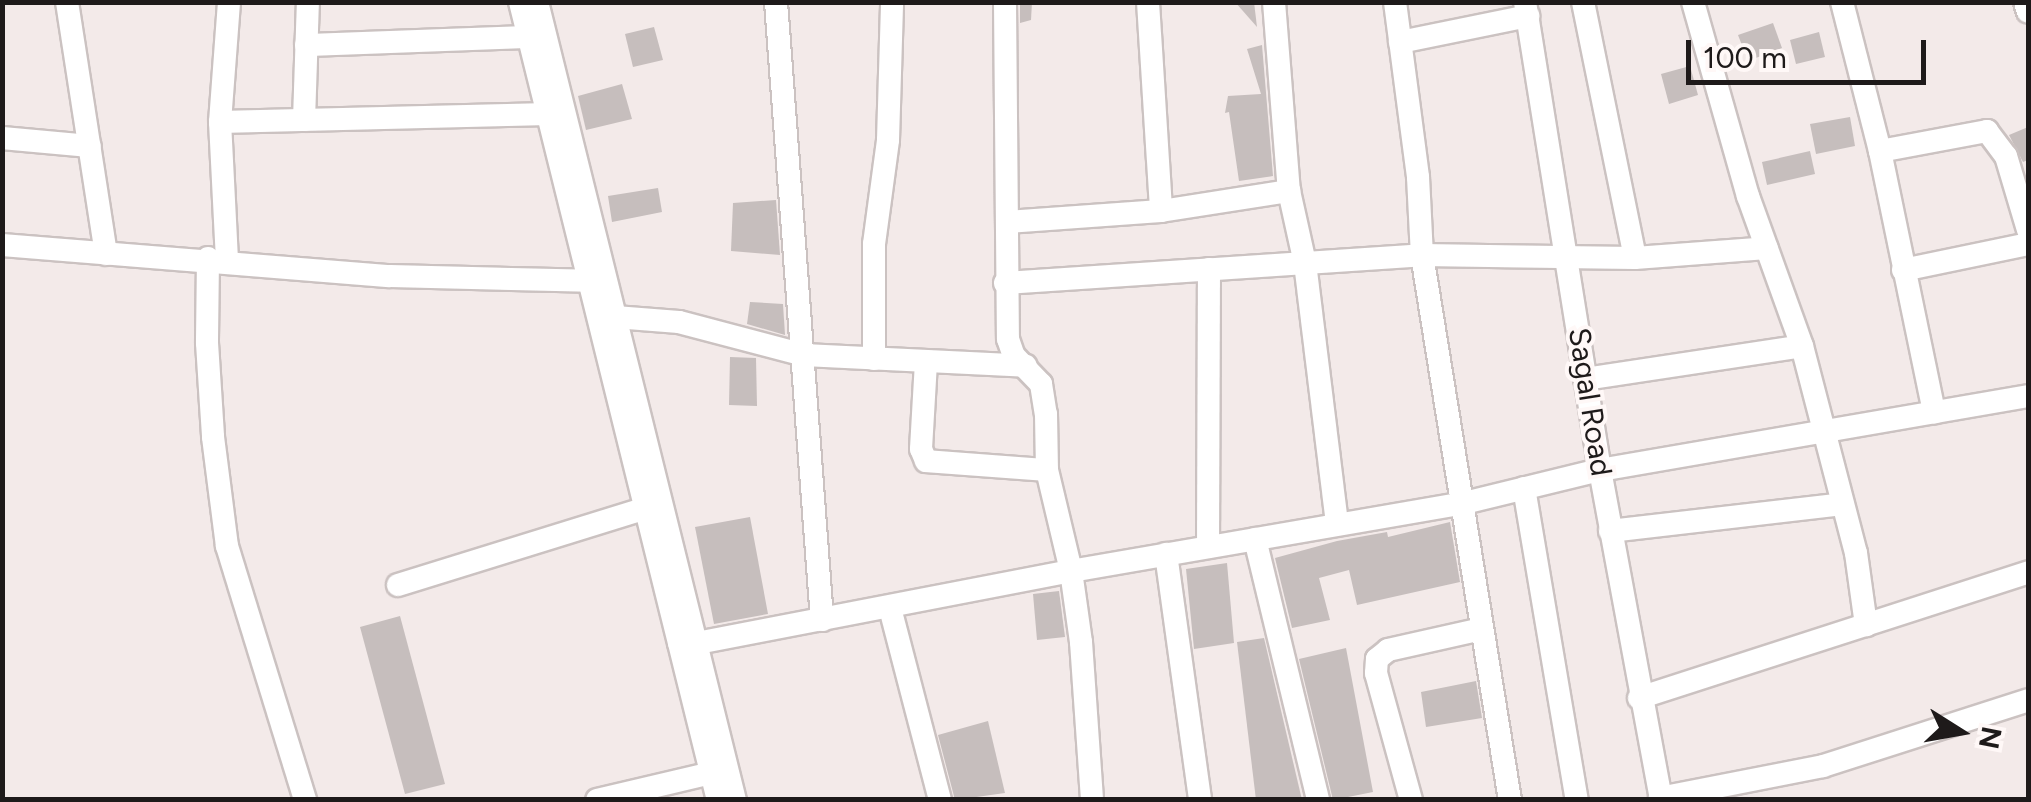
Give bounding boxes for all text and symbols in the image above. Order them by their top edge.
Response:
scale bar [1691,20,1931,82]
text: 100 m [1703,39,1787,76]
street label: Sagal Road [1561,325,1619,479]
north arrow [1911,682,2011,782]
text: N [1972,724,2009,752]

